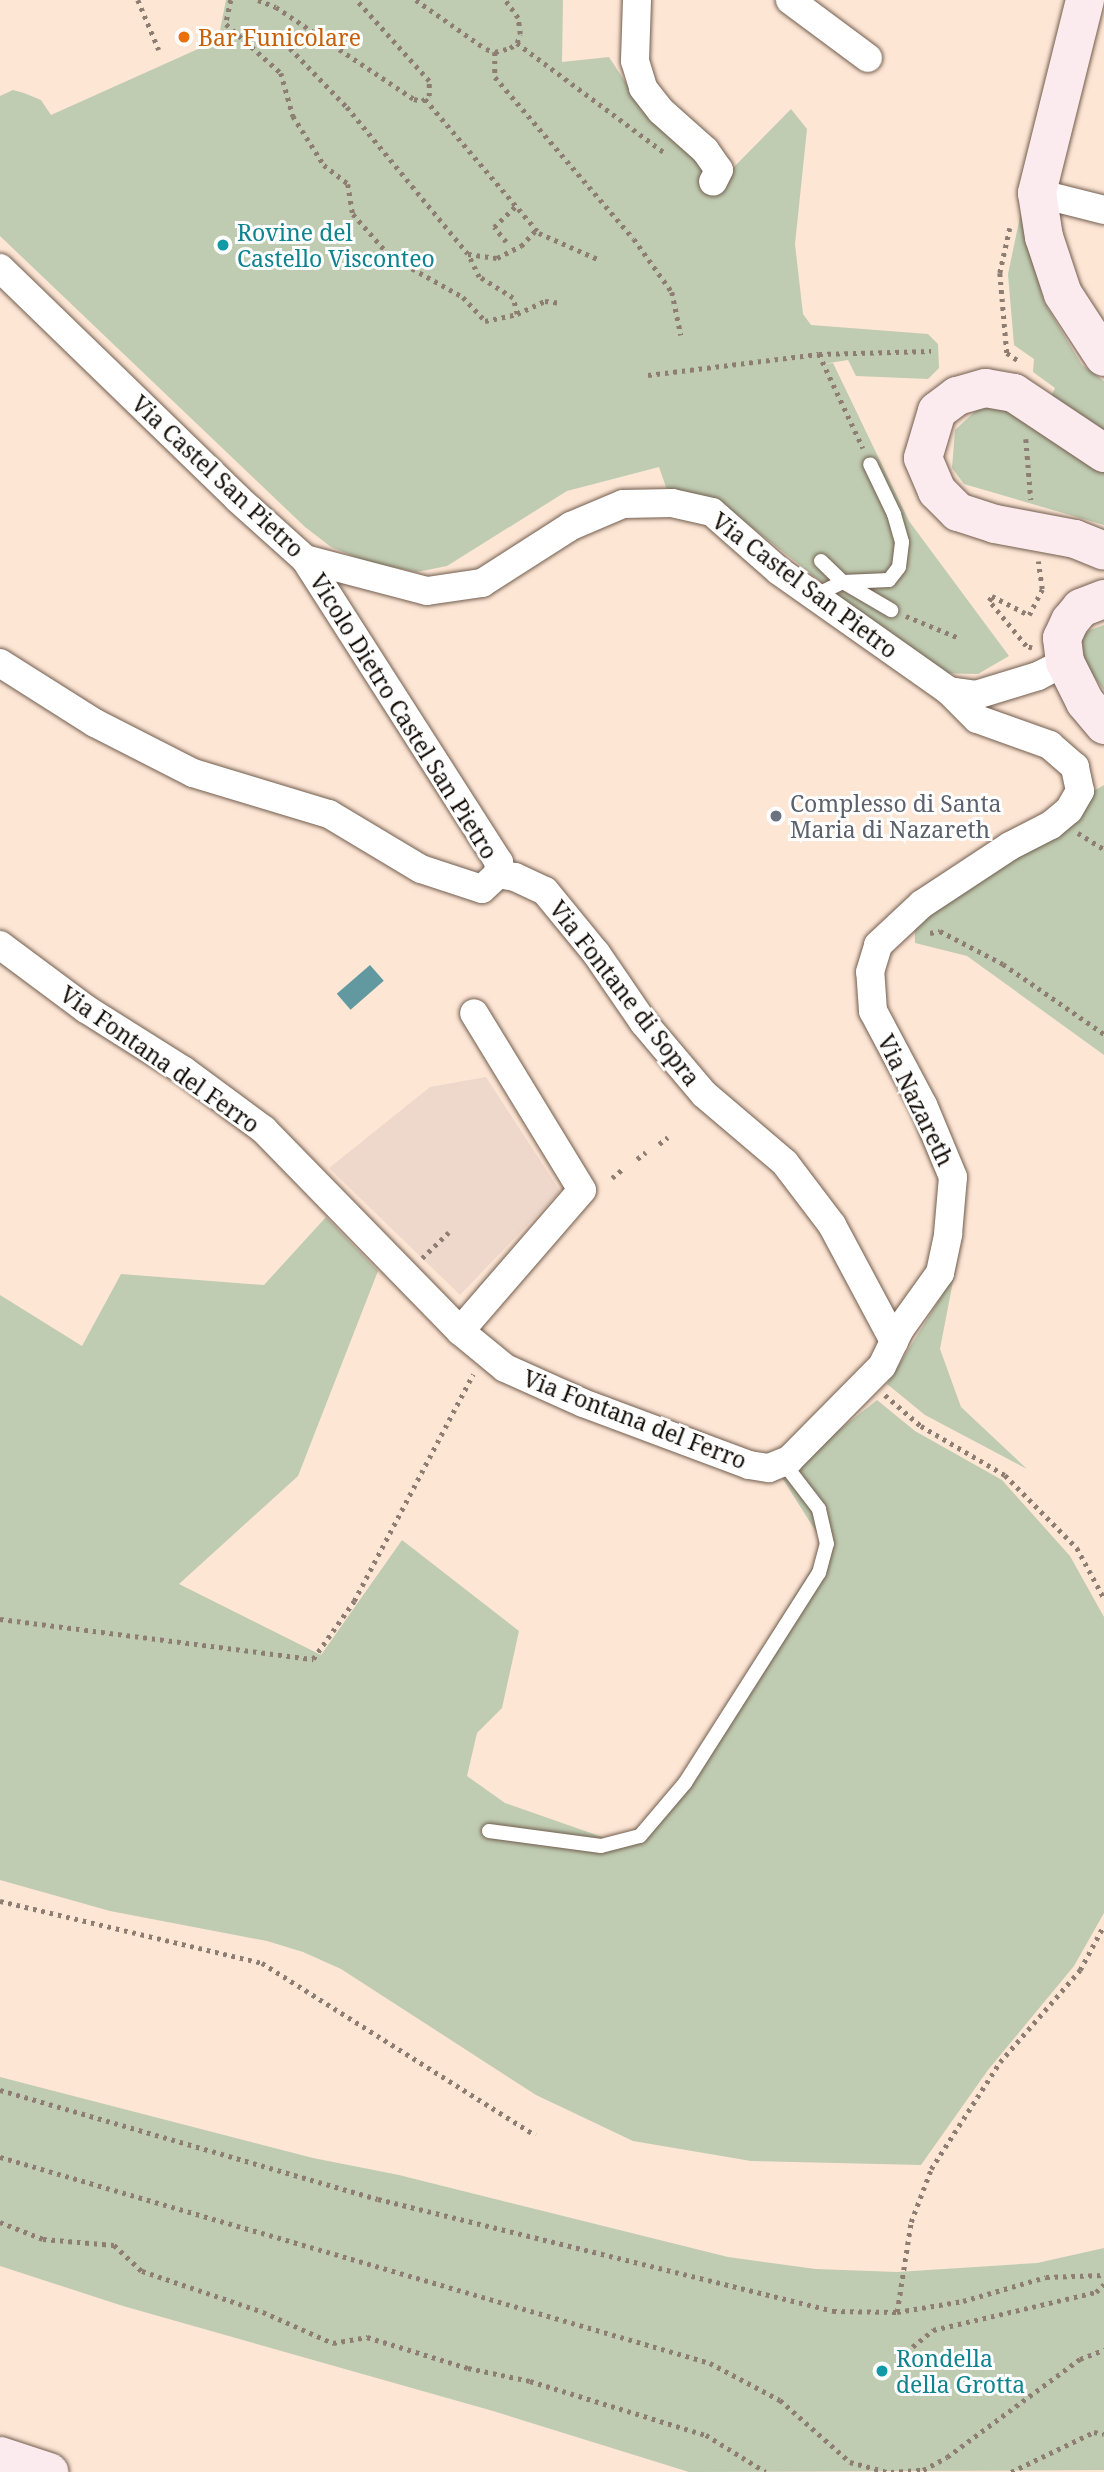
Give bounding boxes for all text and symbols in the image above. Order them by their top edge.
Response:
place label: Bar Funicolare [198,23,361,51]
marker: Bar Funicolare [176,29,192,45]
place label: Rovine del Castello Visconteo [237,218,435,272]
marker: Rovine del Castello Visconteo [215,237,231,253]
street label: Via Castel San Pietro [126,389,310,563]
street label: Via Castel San Pietro [707,506,903,664]
street label: Vicolo Dietro Castel San Pietro [304,568,504,864]
place label: Complesso di Santa Maria di Nazareth [790,789,1001,843]
marker: Complesso di Santa Maria di Nazareth [768,808,784,824]
street label: Via Fontane di Sopra [544,895,706,1091]
street label: Via Fontana del Ferro [55,980,265,1138]
street label: Via Nazareth [872,1030,960,1170]
street label: Via Fontana del Ferro [520,1364,750,1474]
place label: Rondella della Grotta [896,2344,1025,2398]
marker: Rondella della Grotta [874,2363,890,2379]

